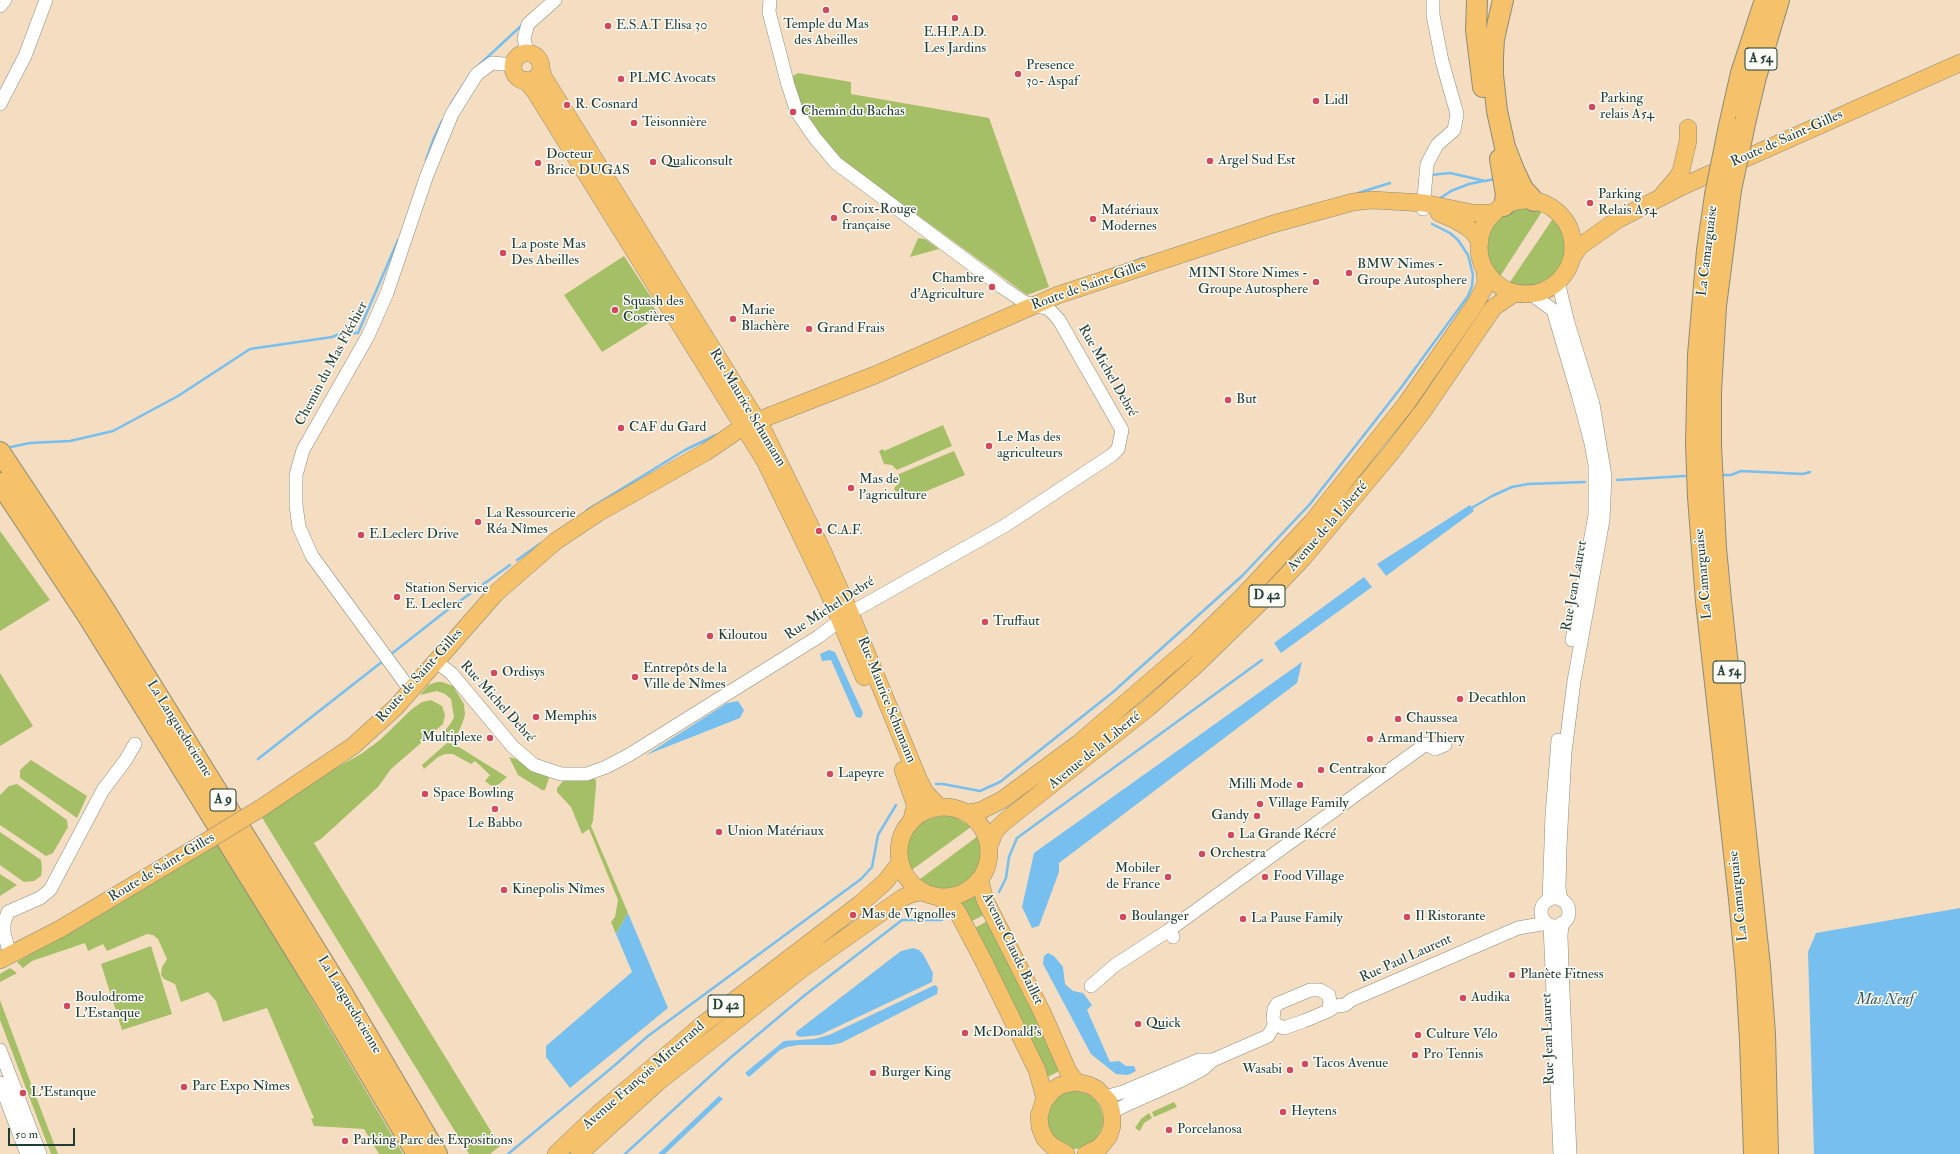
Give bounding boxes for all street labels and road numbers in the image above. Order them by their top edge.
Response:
road number: A 54 [1745,48,1777,70]
street label: Route de Saint-Gilles [1728,107,1846,171]
street label: La Camarguaise [1694,205,1722,297]
street label: Route de Saint-Gilles [1029,257,1149,315]
street label: Chemin du Mas Fléchier [292,299,372,429]
street label: Rue Michel Debré [1074,322,1140,420]
street label: Rue Maurice Schumann [705,346,789,470]
street label: Avenue de la Liberté [1284,479,1372,575]
street label: La Camarguaise [1692,528,1716,620]
street label: Rue Jean Lauret [1559,539,1591,633]
street label: Rue Michel Debré [782,574,878,644]
road number: D 42 [1249,585,1285,607]
street label: Route de Saint-Gilles [373,625,467,727]
street label: Rue Maurice Schumann [853,634,919,766]
street label: Rue Michel Debré [456,658,538,746]
road number: A 54 [1713,661,1745,683]
street label: La Languedocienne [142,677,216,781]
street label: Avenue de la Liberté [1046,709,1144,793]
road number: A 9 [210,789,236,811]
street label: Route de Saint-Gilles [106,830,218,906]
street label: La Camarguaise [1726,850,1752,942]
street label: Avenue Claude Baillet [978,890,1046,1008]
street label: Rue Paul Laurent [1357,931,1455,987]
street label: La Languedocienne [313,953,385,1057]
street label: Rue Jean Lauret [1539,993,1559,1085]
road number: D 42 [708,995,744,1017]
street label: Avenue François Mitterrand [580,1018,708,1134]

